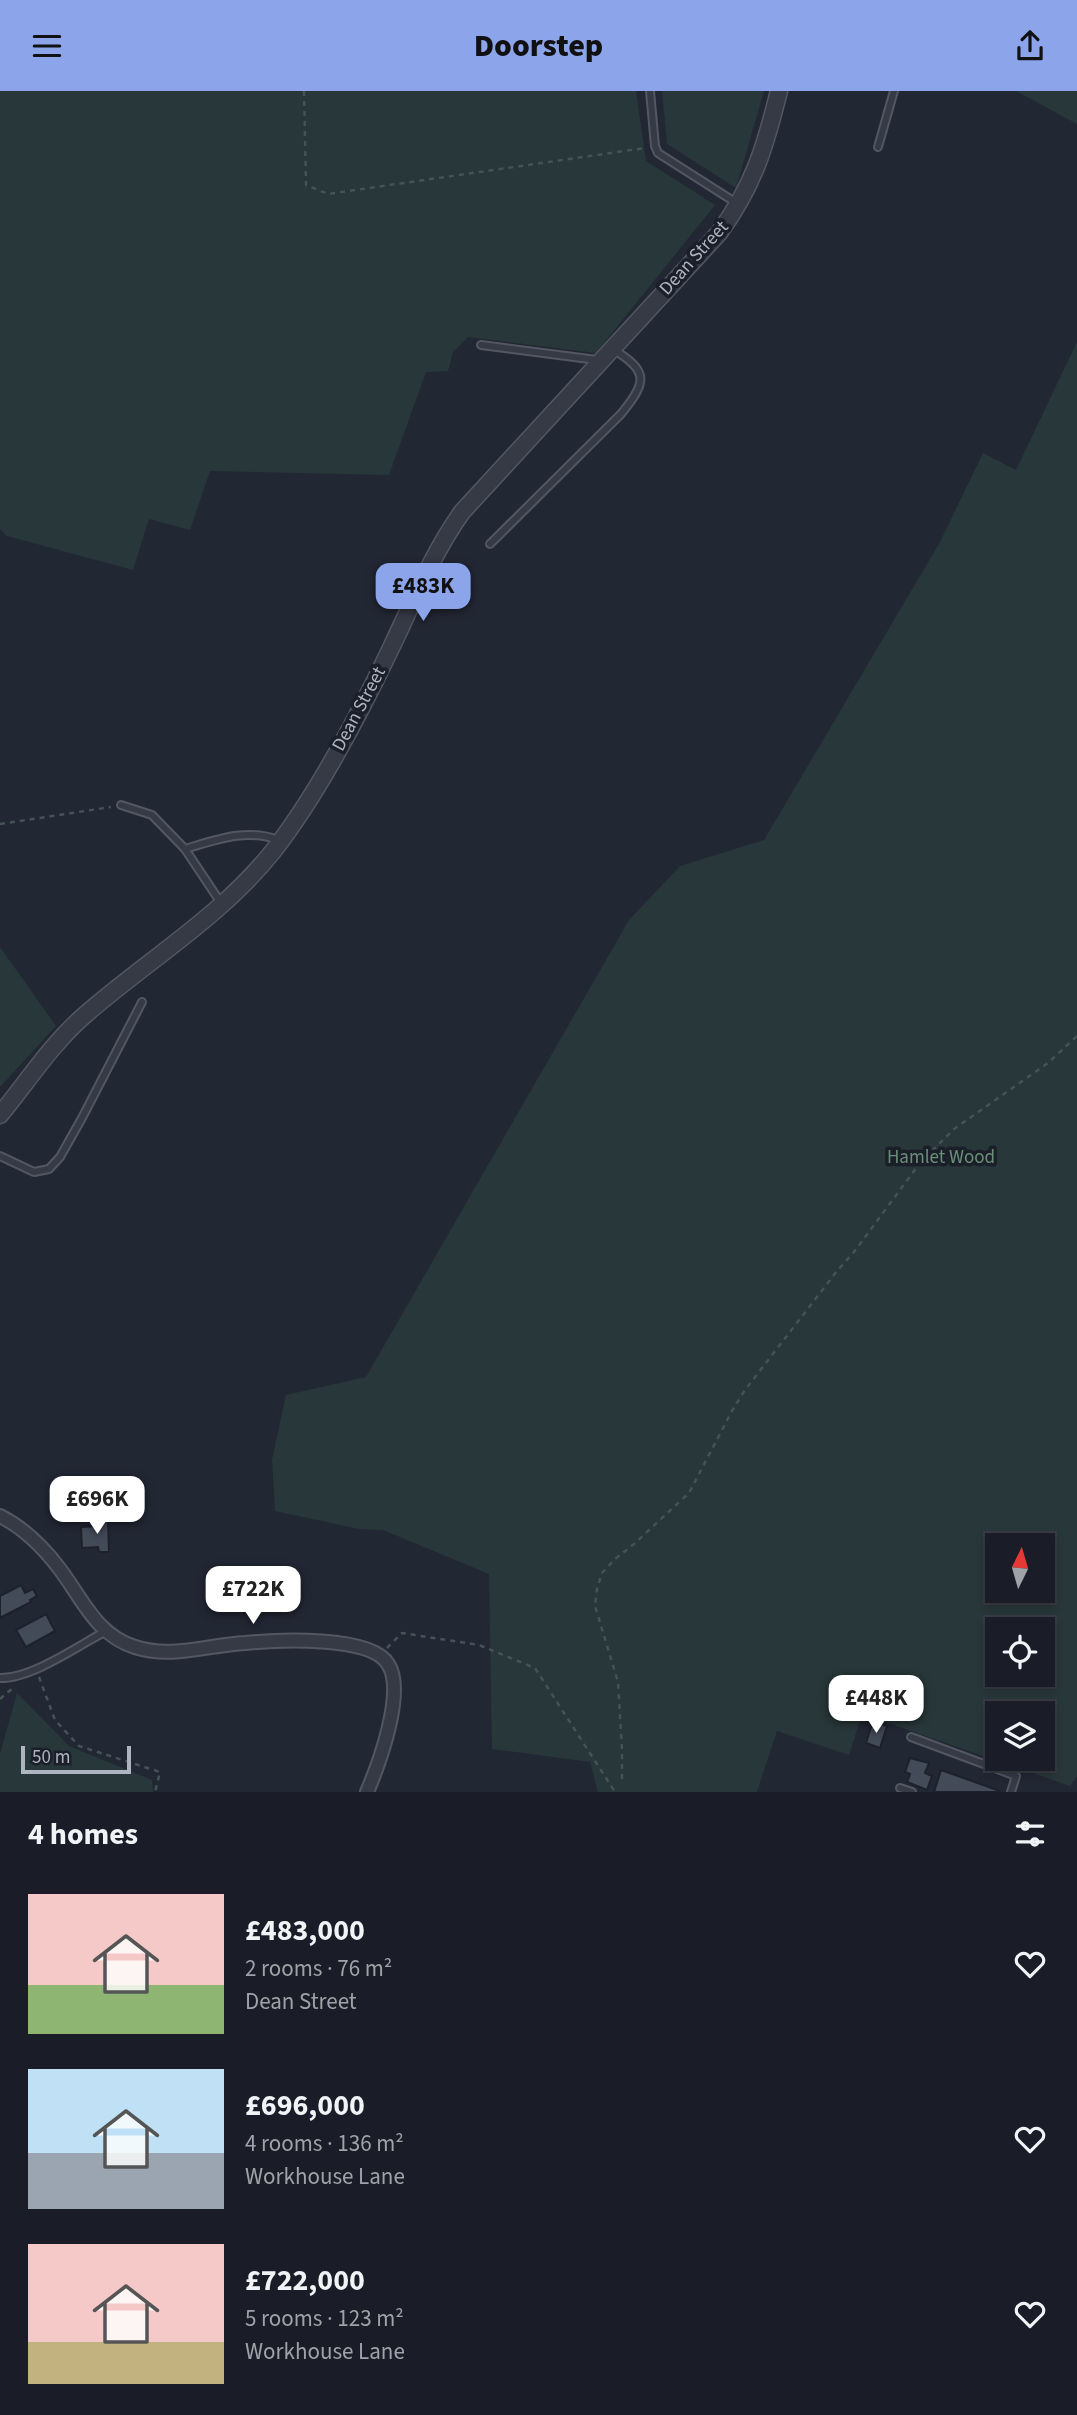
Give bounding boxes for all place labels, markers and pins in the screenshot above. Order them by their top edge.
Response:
pin: £483K [374,563,472,623]
pin: £696K [48,1477,146,1536]
pin: £722K [204,1567,302,1626]
pin: £448K [827,1675,925,1735]

